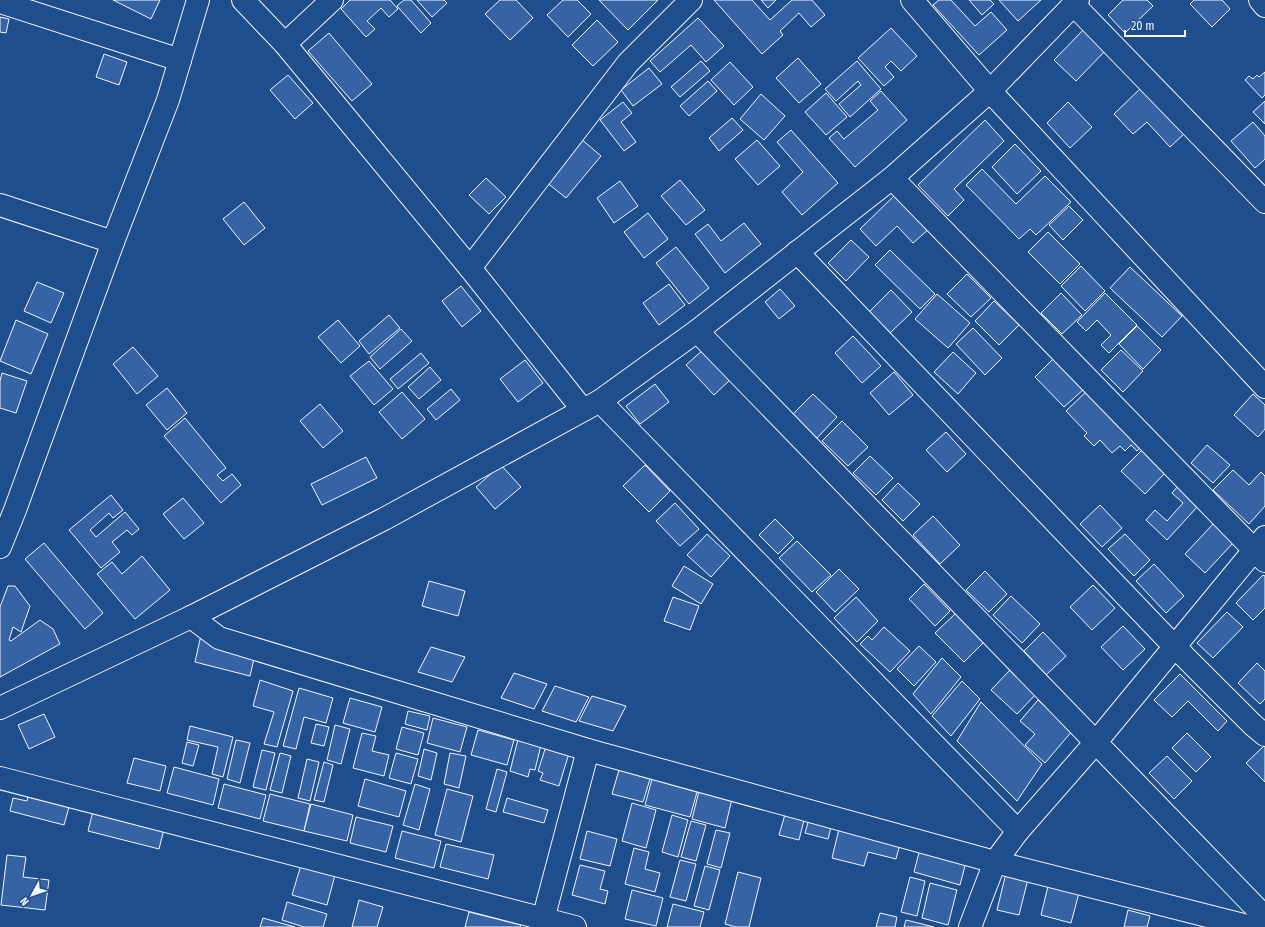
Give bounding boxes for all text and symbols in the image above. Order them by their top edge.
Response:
scale bar [1125,12,1185,38]
text: 20 m [1131,19,1155,33]
north arrow [12,875,52,915]
text: N [18,894,32,908]

